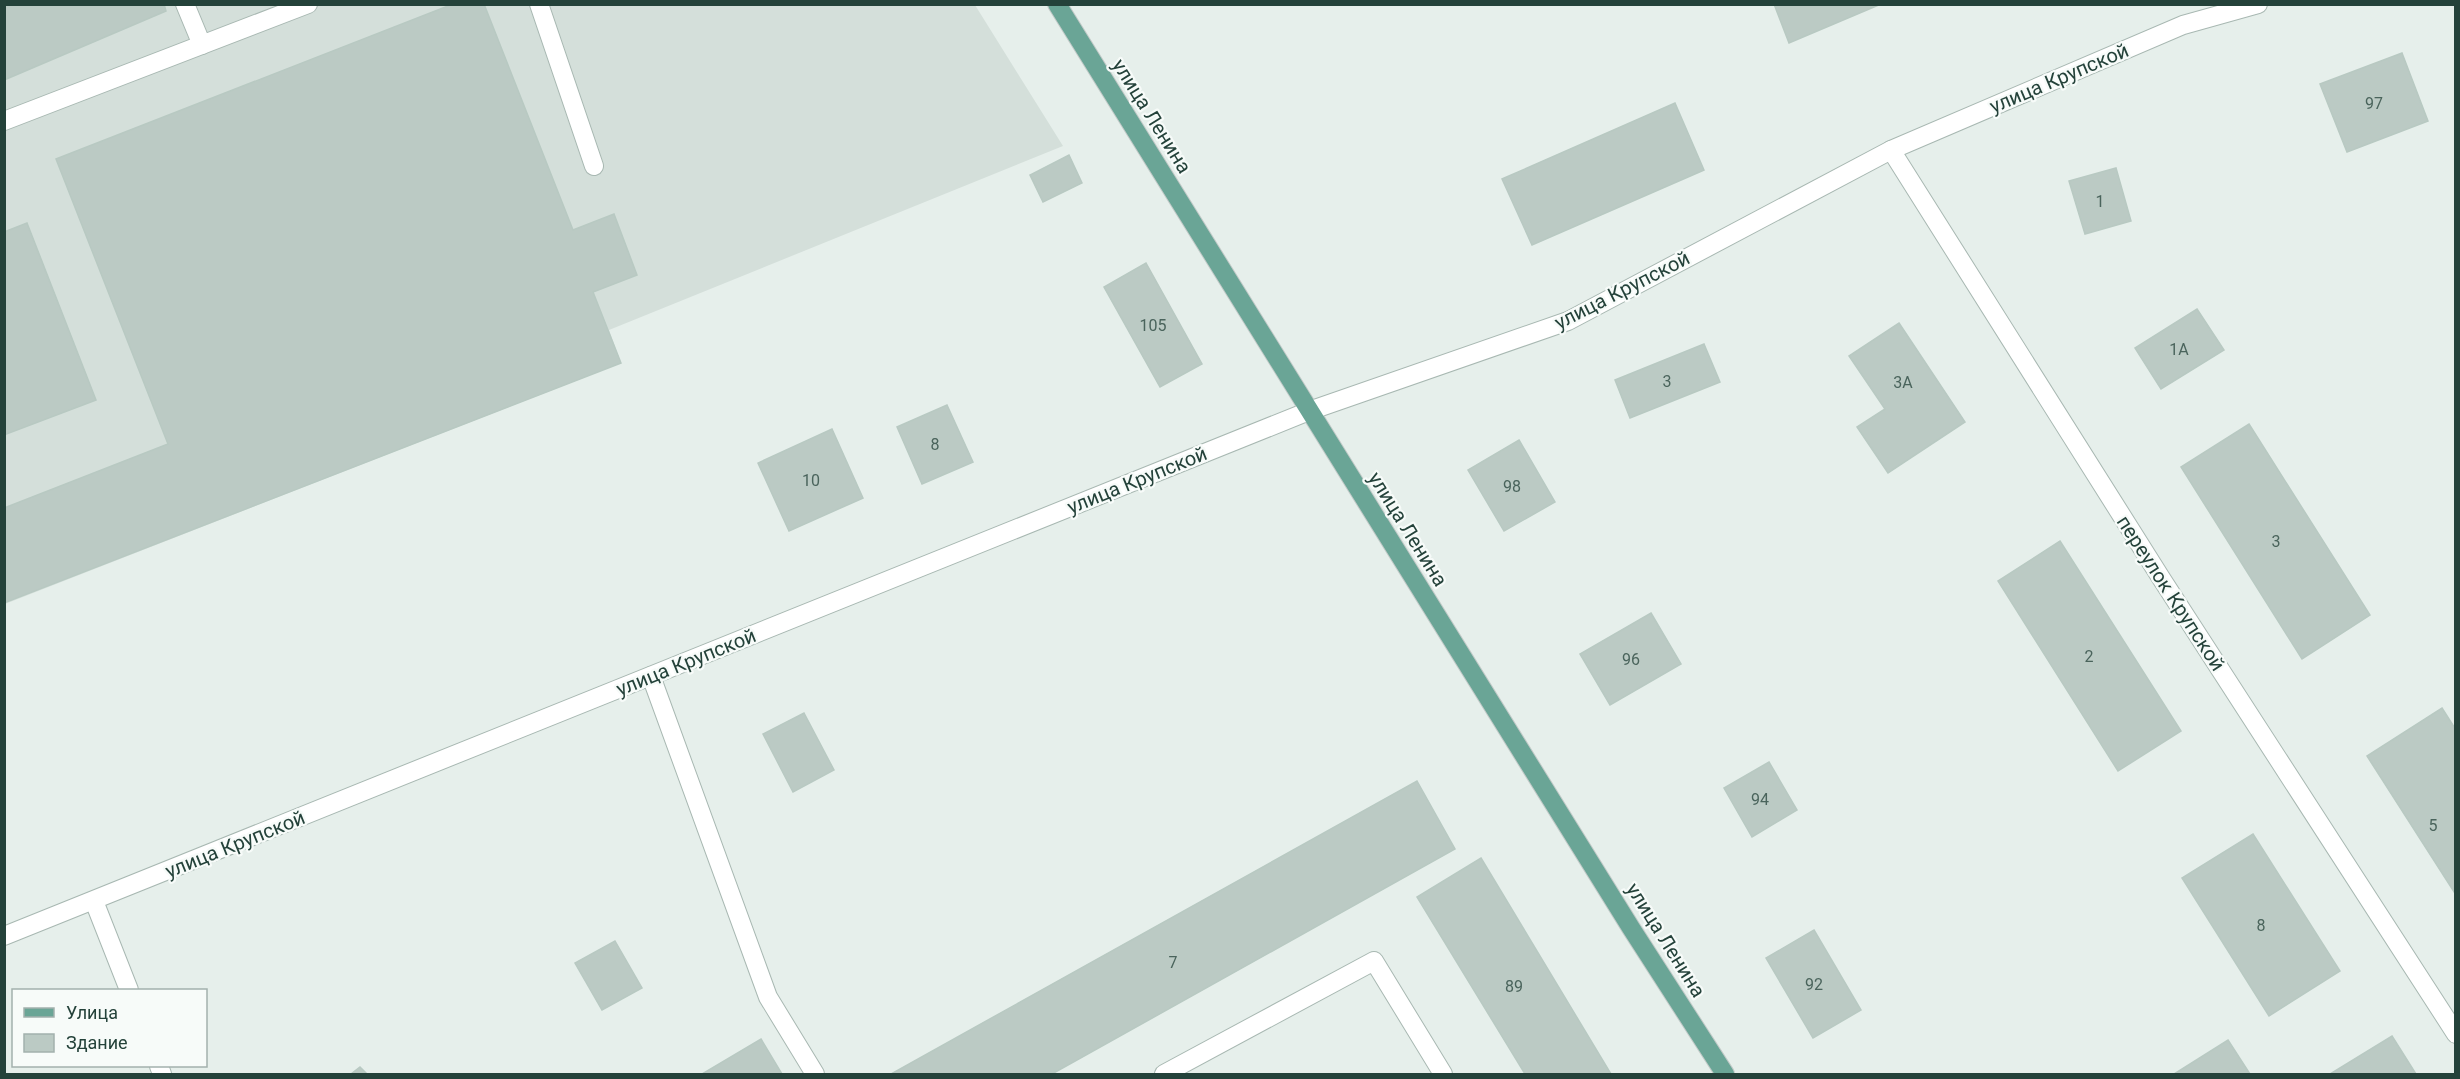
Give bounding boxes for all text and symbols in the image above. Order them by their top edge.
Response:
street label: улица Крупской [1986,38,2132,118]
street label: улица Ленина [1107,54,1197,178]
house number: 97 [2365,94,2383,113]
house number: 1 [2096,192,2105,211]
street label: улица Крупской [1550,246,1694,334]
house number: 105 [1140,316,1166,335]
house number: 1А [2169,340,2189,359]
house number: 3 [1663,372,1672,391]
house number: 3А [1893,373,1913,392]
house number: 8 [931,435,940,454]
street label: улица Крупской [1064,441,1210,519]
street label: улица Ленина [1363,467,1453,591]
house number: 10 [802,471,820,490]
house number: 98 [1503,477,1521,496]
street label: переулок Крупской [2112,511,2230,675]
house number: 3 [2272,532,2281,551]
street label: улица Крупской [613,623,759,701]
house number: 2 [2085,647,2094,666]
house number: 96 [1622,650,1640,669]
house number: 94 [1751,790,1769,809]
street label: улица Крупской [162,805,308,883]
house number: 5 [2429,816,2438,835]
street label: улица Ленина [1621,878,1711,1002]
house number: 8 [2257,916,2266,935]
house number: 7 [1169,953,1178,972]
house number: 92 [1805,975,1823,994]
house number: 89 [1505,977,1523,996]
legend [12,989,207,1067]
text: Улица [66,1002,118,1023]
text: Здание [66,1032,128,1053]

